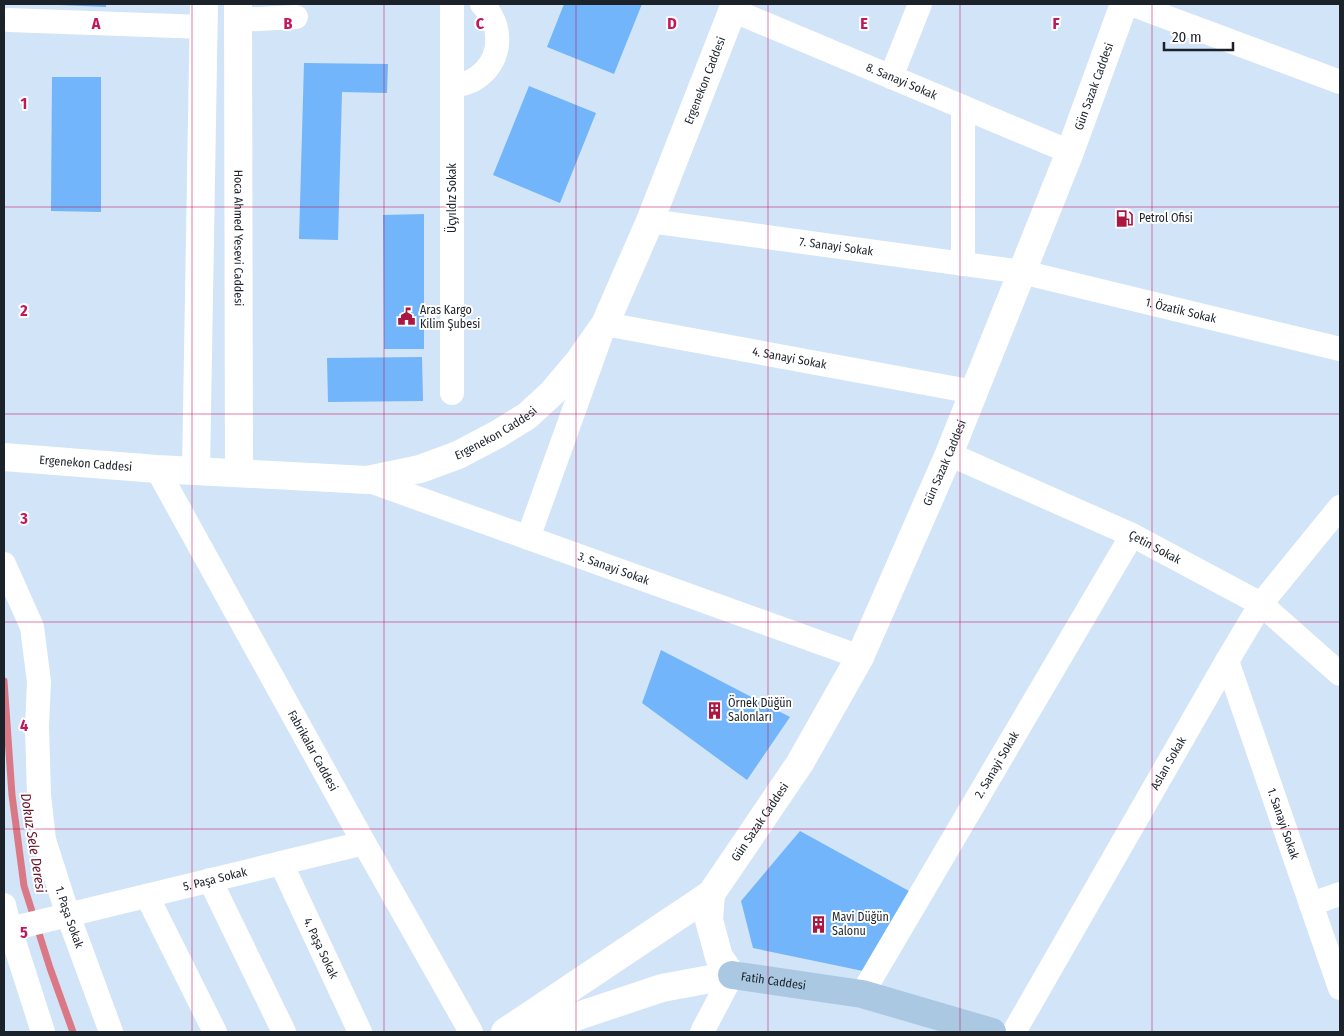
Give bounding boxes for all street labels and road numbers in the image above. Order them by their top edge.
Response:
street label: Ergenekon Caddesi [682,35,728,126]
street label: Gün Sazak Caddesi [1072,41,1116,132]
street label: 8. Sanayi Sokak [864,60,940,103]
street label: Üçyıldız Sokak [443,163,459,233]
street label: Hoca Ahmed Yesevi Caddesi [231,170,246,306]
street label: 7. Sanayi Sokak [798,235,875,259]
street label: 1. Özatik Sokak [1144,295,1218,326]
street label: 4. Sanayi Sokak [751,344,828,372]
street label: Ergenekon Caddesi [453,404,540,463]
street label: Gün Sazak Caddesi [920,418,969,508]
street label: Ergenekon Caddesi [39,453,133,474]
street label: Çetin Sokak [1126,528,1184,567]
street label: 3. Sanayi Sokak [576,549,652,588]
street label: Fabrikalar Caddesi [285,708,341,794]
street label: 2. Sanayi Sokak [972,729,1022,801]
street label: Aslan Sokak [1148,734,1189,792]
street label: Gün Sazak Caddesi [728,780,792,864]
street label: 1. Sanayi Sokak [1264,786,1302,861]
street label: 5. Paşa Sokak [182,865,249,894]
street label: 1. Paşa Sokak [52,885,87,950]
street label: 4. Paşa Sokak [301,915,341,981]
street label: Fatih Caddesi [740,969,807,993]

